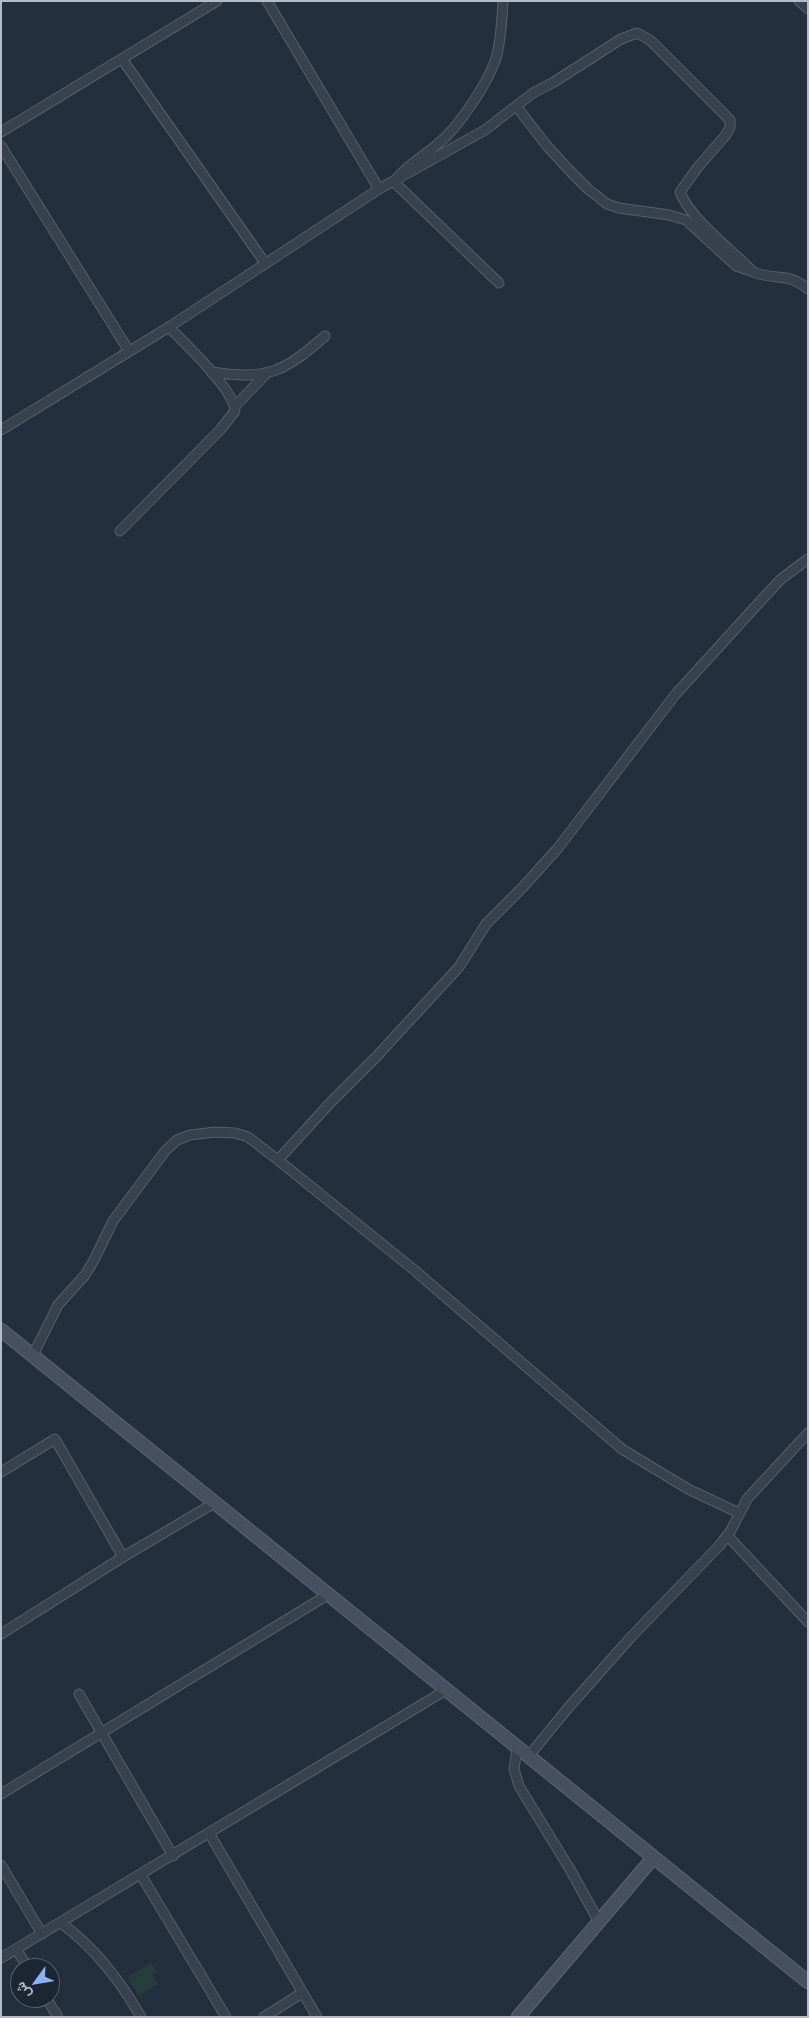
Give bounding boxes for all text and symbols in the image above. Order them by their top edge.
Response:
north arrow [10,1958,60,2008]
text: ش [12,1979,34,2002]

